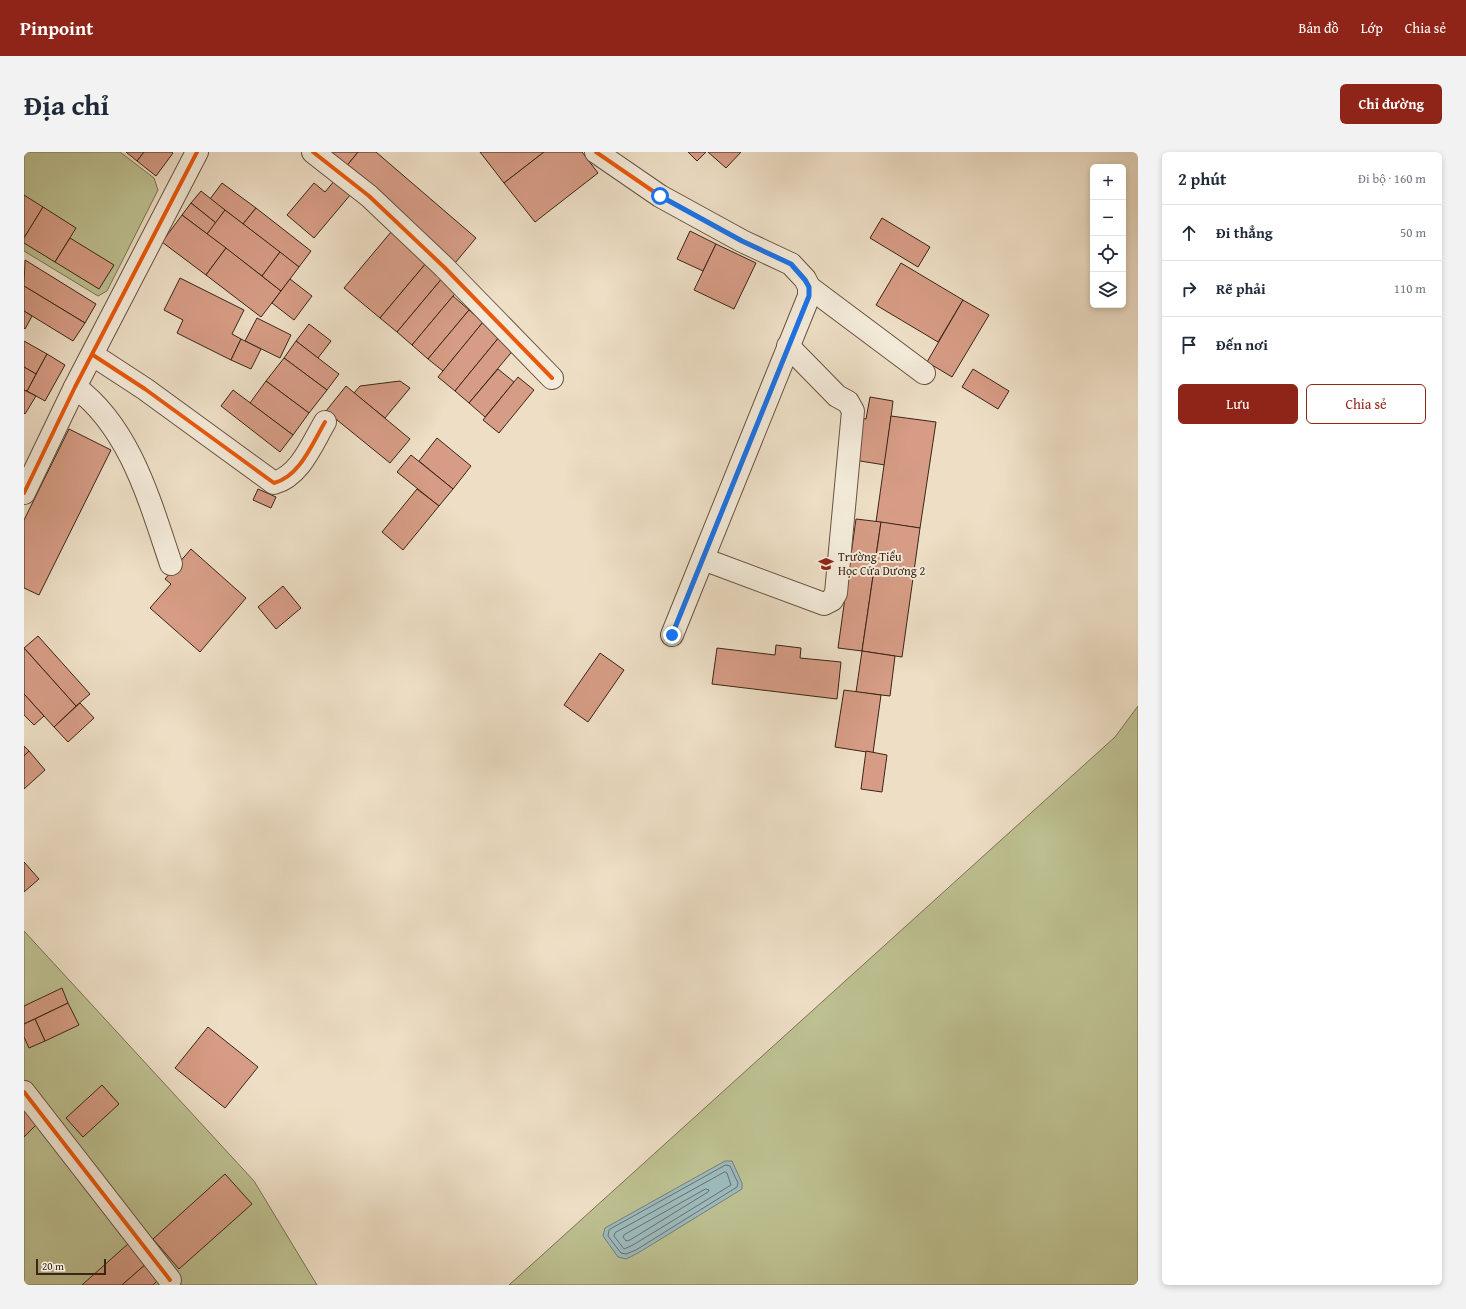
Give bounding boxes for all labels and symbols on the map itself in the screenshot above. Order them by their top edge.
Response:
route start [651,187,669,205]
place label: Trường Tiểu Học Cửa Dương 2 [838,548,925,579]
school or university icon: Trường Tiểu Học Cửa Dương 2 [817,555,835,573]
route end [663,626,681,644]
scale bar [36,1257,106,1276]

